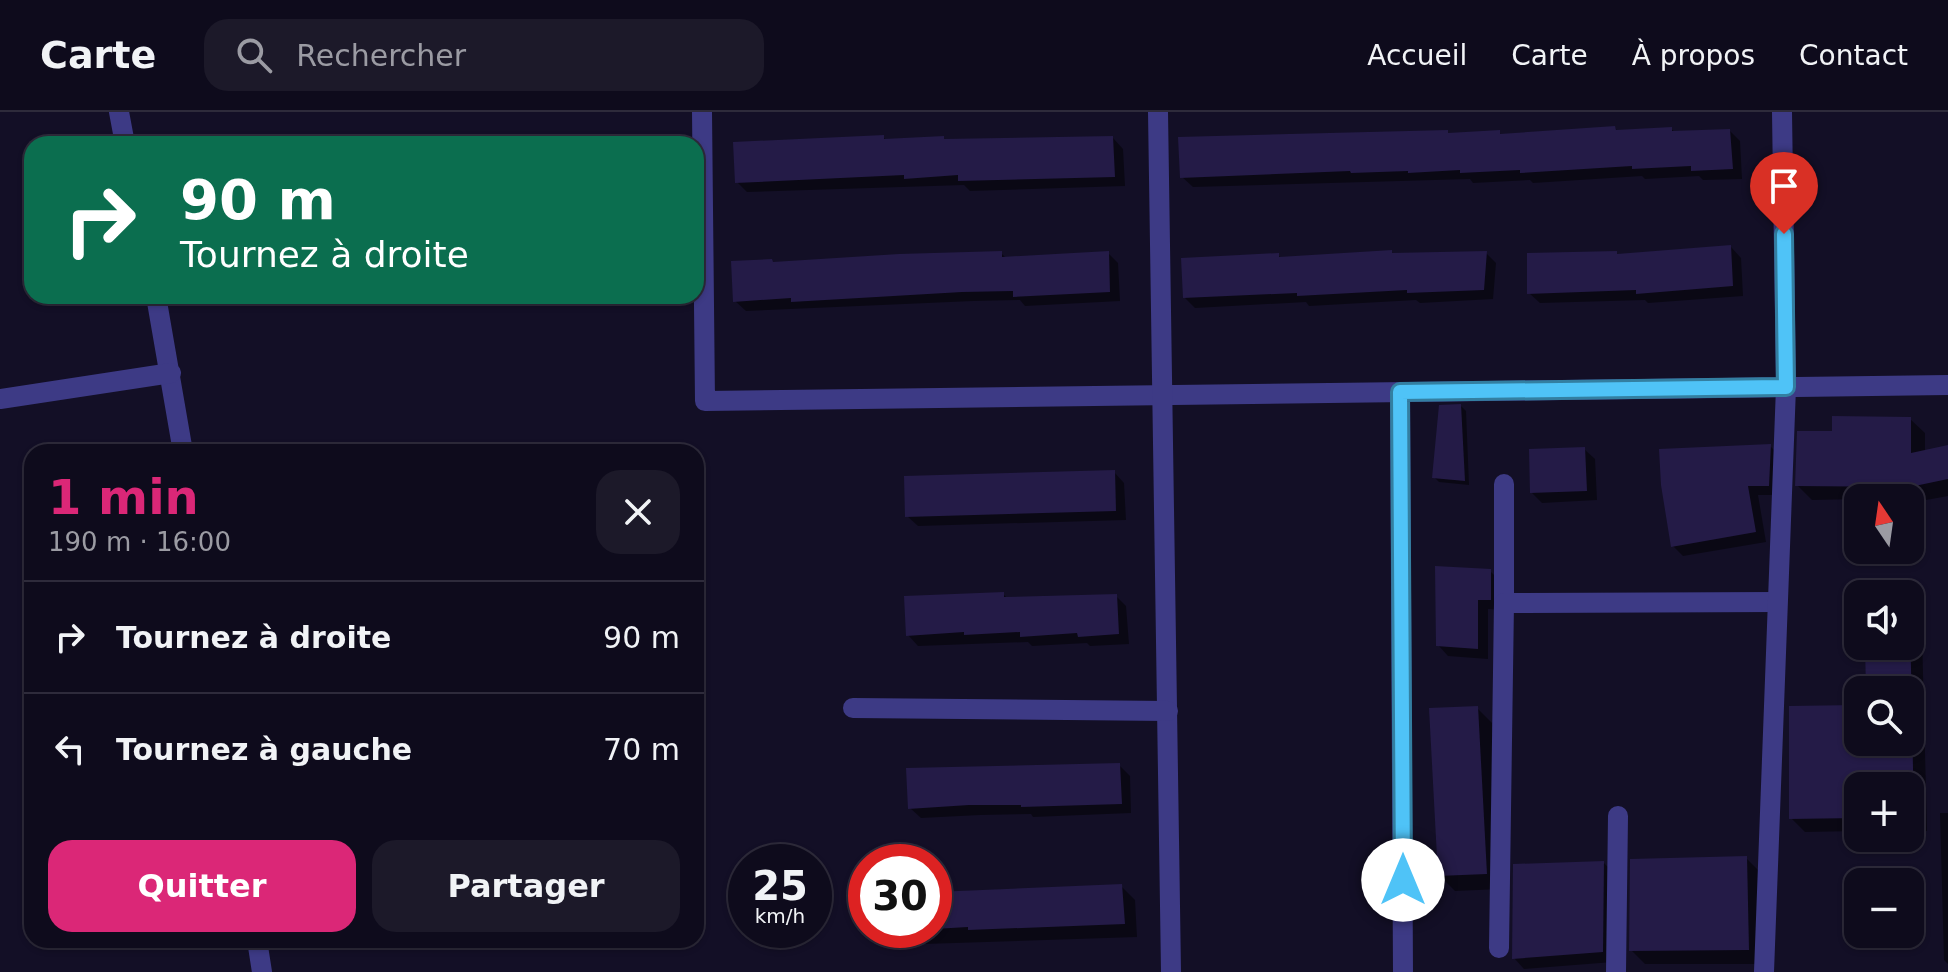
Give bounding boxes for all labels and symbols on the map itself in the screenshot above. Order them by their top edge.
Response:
pin [1750,152,1818,234]
north arrow [1844,484,1924,564]
position arrow [1361,838,1445,922]
speed limit sign: 30 [848,844,952,948]

